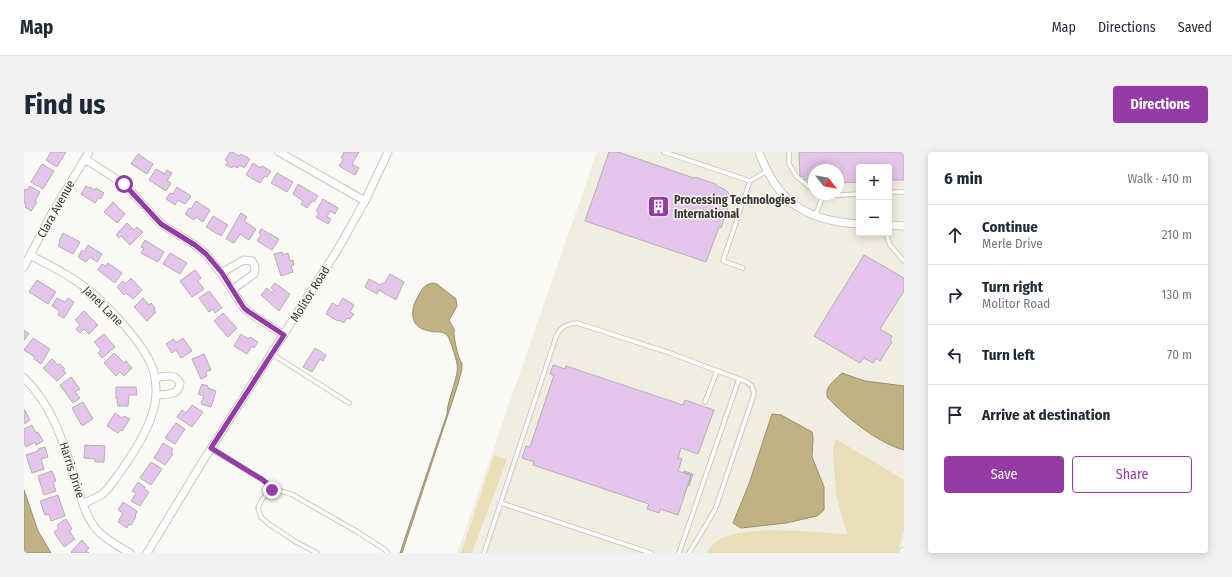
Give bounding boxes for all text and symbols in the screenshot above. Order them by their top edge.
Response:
text: Map [20,16,53,39]
text: Map [1052,19,1076,36]
text: Directions [1098,19,1156,36]
text: Saved [1178,19,1212,36]
button: Directions [1113,86,1208,123]
text: Find us [24,88,106,121]
north arrow [808,164,844,200]
map controls [856,164,892,236]
button: + [856,164,892,200]
text: 6 min [944,168,983,189]
text: Walk · 410 m [1128,171,1192,186]
route start [115,175,133,193]
street label: Clara Avenue [34,178,78,240]
place label: Processing Technologies International [674,193,796,221]
building icon: Processing Technologies International [645,194,671,220]
button: − [856,200,892,236]
text: Continue [982,218,1038,236]
icon: ahead [944,224,966,246]
text: 210 m [1162,227,1192,242]
text: Merle Drive [982,236,1043,251]
street label: Molitor Road [287,264,333,324]
text: Turn right [982,278,1043,296]
street label: Janel Lane [80,283,126,329]
icon: right [944,284,966,306]
text: 130 m [1161,287,1192,302]
text: Molitor Road [982,296,1050,311]
icon: left [944,344,966,366]
text: Turn left [982,346,1035,364]
text: 70 m [1167,347,1192,362]
icon: arrive [944,404,966,426]
text: Arrive at destination [982,406,1110,424]
street label: Harris Drive [56,440,88,500]
button: Save [944,456,1064,493]
button: Share [1072,456,1192,493]
route end [263,481,281,499]

